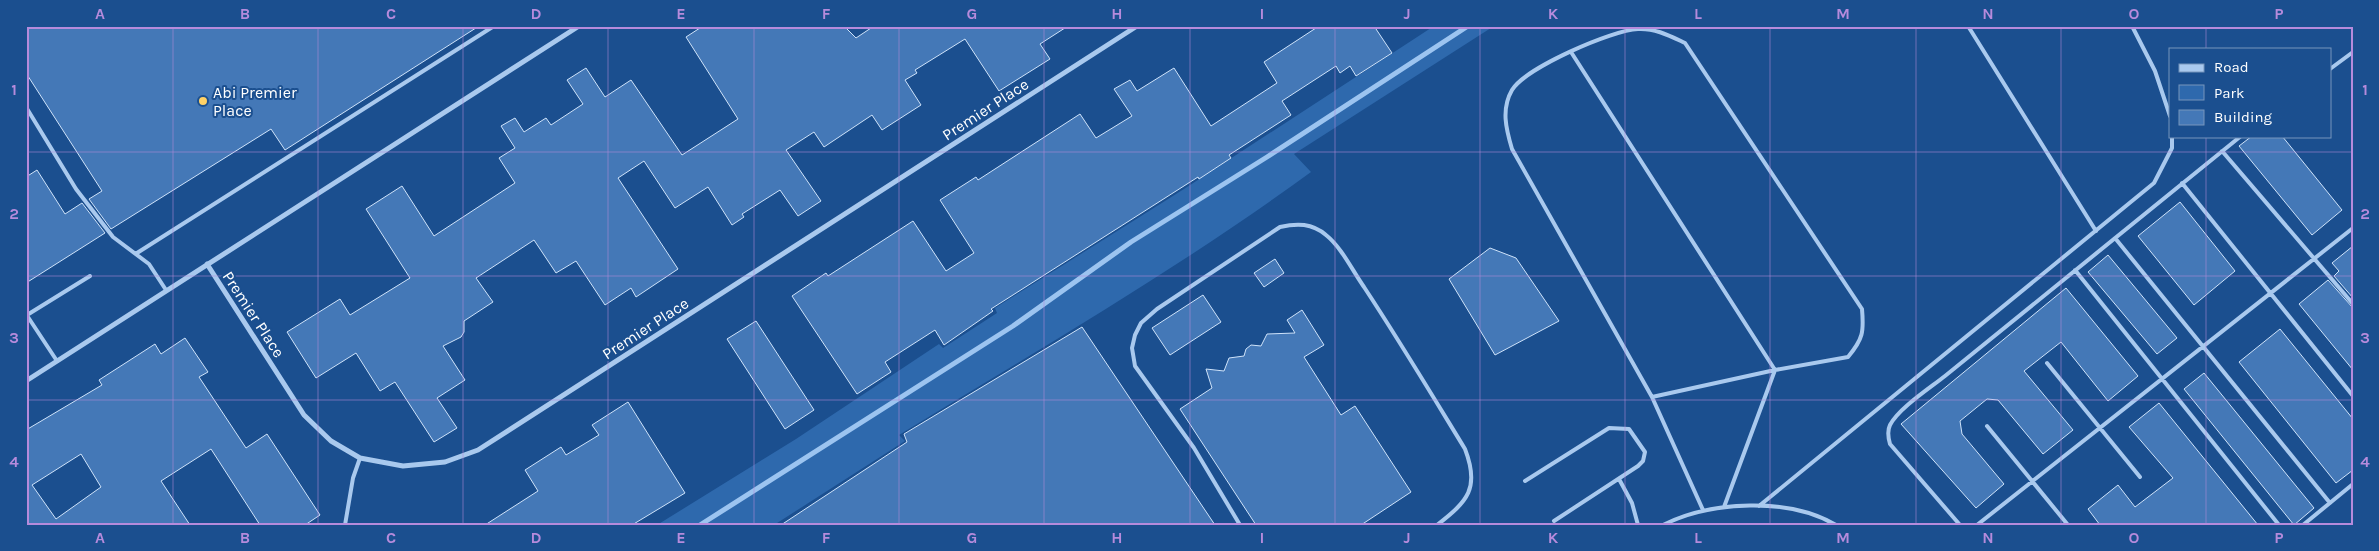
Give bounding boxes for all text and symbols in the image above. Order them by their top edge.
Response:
text: A [95,4,105,23]
text: B [240,4,250,23]
text: C [386,4,396,23]
text: D [531,4,542,23]
text: E [676,4,686,23]
text: F [822,4,831,23]
text: G [967,4,977,23]
text: H [1111,4,1123,23]
text: I [1260,4,1264,23]
text: J [1403,4,1411,23]
text: K [1548,4,1559,23]
text: L [1694,4,1702,23]
text: M [1836,4,1850,23]
text: N [1982,4,1994,23]
text: O [2129,4,2140,23]
text: P [2274,4,2284,23]
legend [2169,48,2332,138]
text: Road [2214,58,2249,76]
street label: Premier Place [939,74,1032,144]
text: 1 [11,80,17,99]
text: 1 [2362,80,2368,99]
place label: Abi Premier Place [213,83,297,120]
text: Park [2214,84,2244,102]
marker: Abi Premier Place [197,95,209,107]
text: Building [2214,108,2272,126]
text: 2 [9,204,19,223]
text: 2 [2360,204,2370,223]
street label: Premier Place [219,268,289,361]
street label: Premier Place [599,293,692,363]
text: 3 [9,328,19,347]
text: 3 [2360,328,2370,347]
text: 4 [9,452,19,471]
text: 4 [2360,452,2370,471]
text: A [95,528,105,547]
text: B [240,528,250,547]
text: C [386,528,396,547]
text: D [531,528,542,547]
text: E [676,528,686,547]
text: F [822,528,831,547]
text: G [967,528,977,547]
text: H [1111,528,1123,547]
text: I [1260,528,1264,547]
text: J [1403,528,1411,547]
text: K [1548,528,1559,547]
text: L [1694,528,1702,547]
text: M [1836,528,1850,547]
text: N [1982,528,1994,547]
text: O [2129,528,2140,547]
text: P [2274,528,2284,547]

